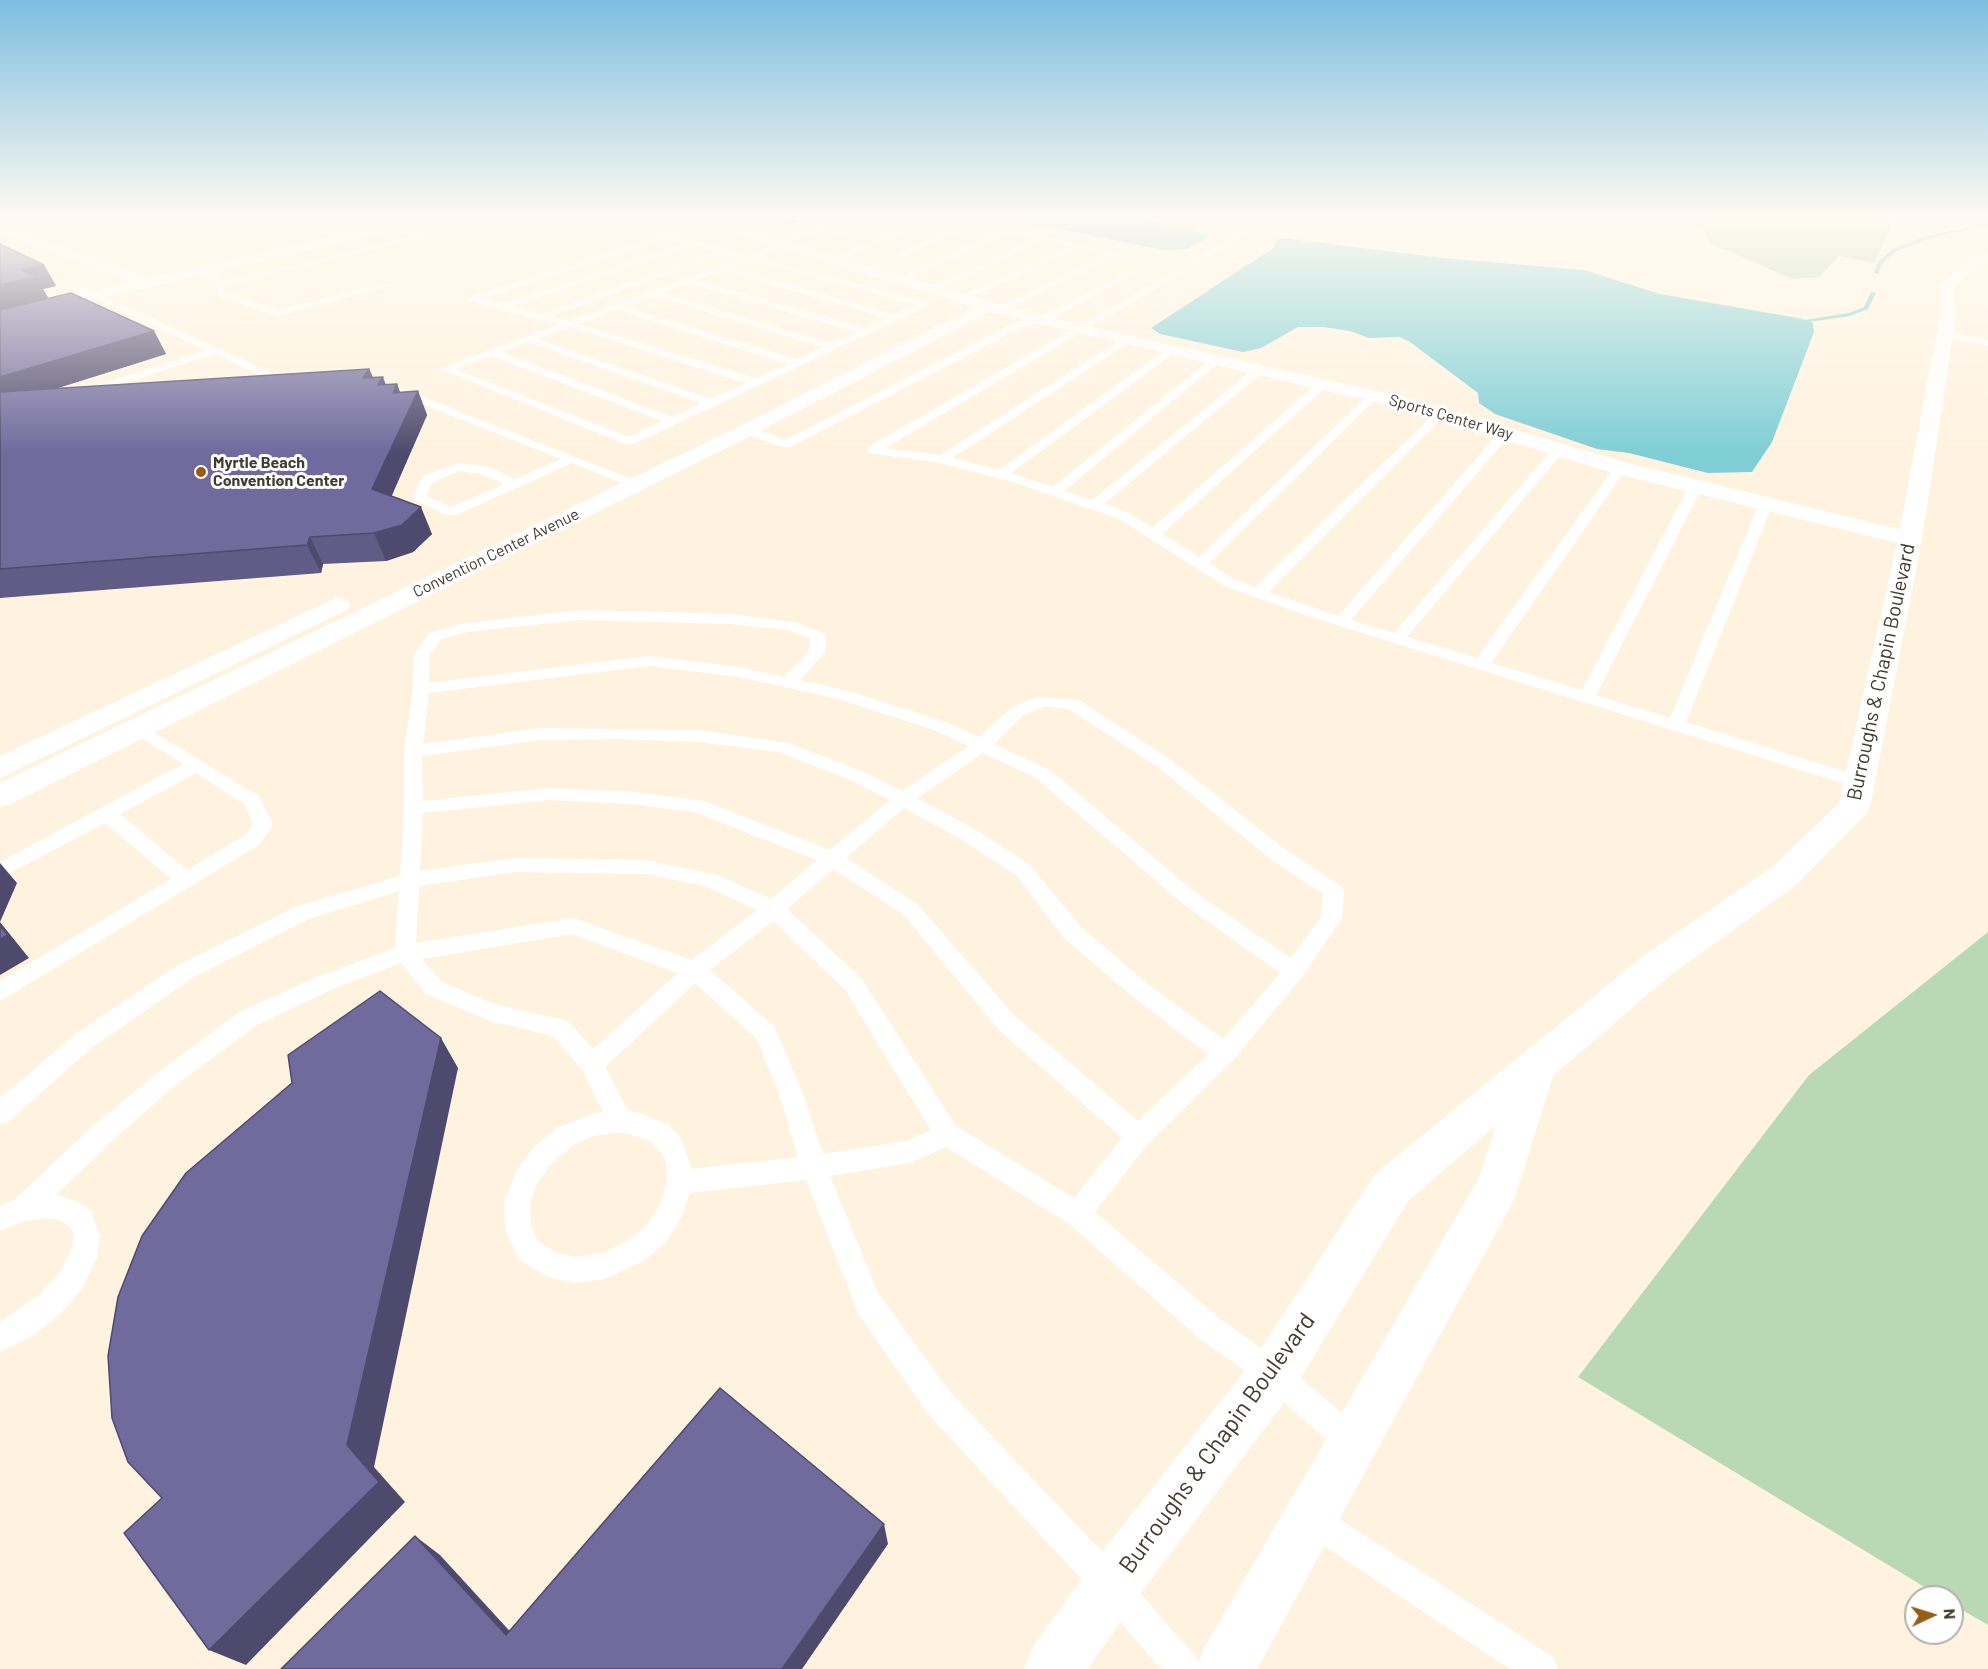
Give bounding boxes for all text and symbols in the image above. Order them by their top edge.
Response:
street label: Sports Center Way [1387,390,1515,444]
place label: Myrtle Beach Convention Center [213,453,344,491]
marker: Myrtle Beach Convention Center [194,465,208,479]
street label: Convention Center Avenue [410,504,582,602]
street label: Burroughs & Chapin Boulevard [1842,541,1920,803]
street label: Burroughs & Chapin Boulevard [1113,1307,1321,1579]
north arrow [1904,1585,1964,1645]
text: N [1941,1608,1960,1620]

